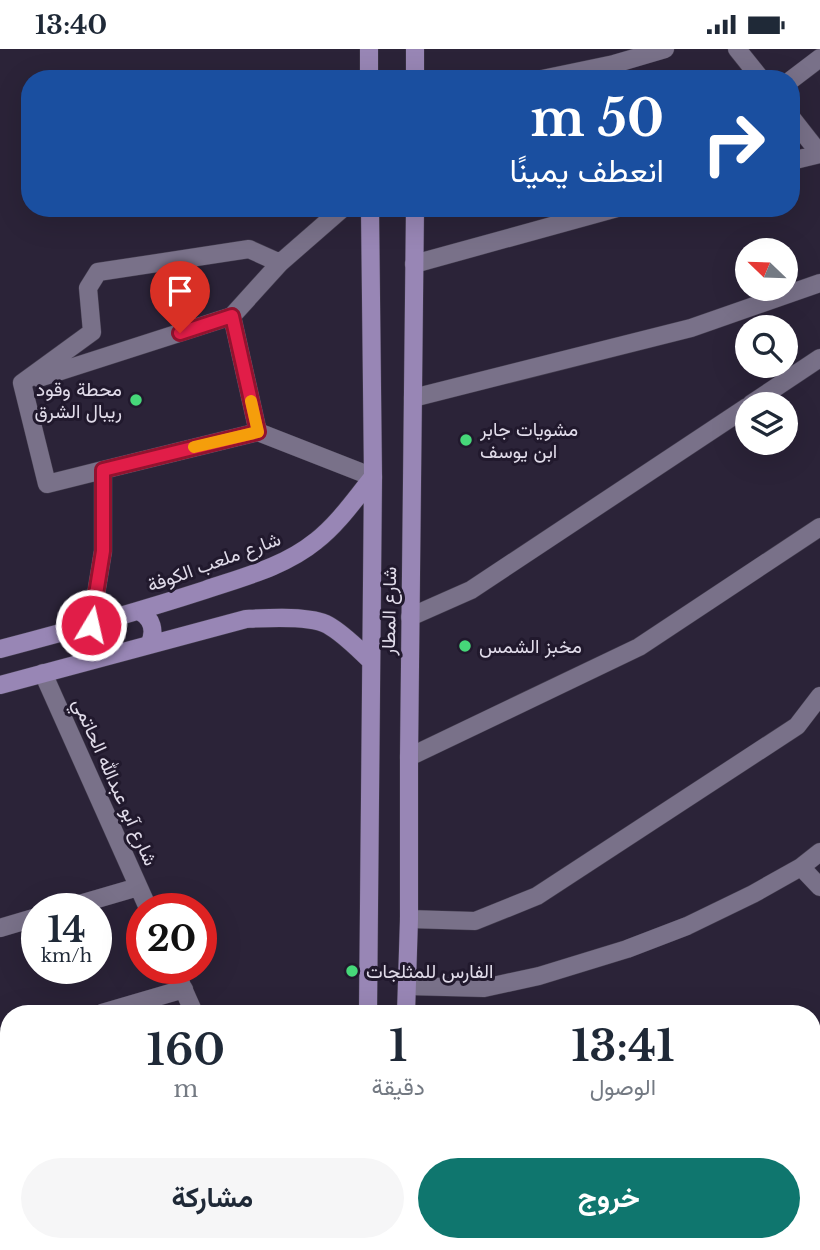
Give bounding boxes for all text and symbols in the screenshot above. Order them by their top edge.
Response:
text: 13:40 [35,9,107,41]
text: 50 m [531,88,664,149]
icon: right [688,98,779,189]
text: انعطف يمينًا [510,151,664,191]
north arrow [735,238,798,301]
map controls [735,238,798,455]
pin [150,261,210,333]
icon: arrive [161,272,199,310]
button: search [735,315,798,378]
place label: محطة وقود ريبال الشرق [35,378,122,423]
marker: محطة وقود ريبال الشرق [128,392,144,408]
button: layers [735,392,798,455]
place label: مشويات جابر ابن يوسف [479,418,578,463]
marker: مشويات جابر ابن يوسف [458,432,474,448]
street label: شارع ملعب الكوفة [144,527,284,598]
street label: شارع المطار [377,566,402,657]
position arrow [54,588,128,662]
place label: مخبز الشمس [479,635,582,658]
marker: مخبز الشمس [457,638,473,654]
street label: شارع آبو عبدالله الحاتمي [64,695,162,871]
speed limit sign: 20 [126,893,217,984]
text: 14 [47,908,86,951]
text: km/h [41,945,92,967]
place label: الفارس للمثلجات [366,960,493,983]
marker: الفارس للمثلجات [344,963,360,979]
text: 1 [389,1020,407,1072]
text: 13:41 [571,1020,674,1072]
text: 160 [147,1024,225,1076]
text: دقيقة [371,1073,425,1101]
text: الوصول [590,1073,656,1101]
text: m [173,1075,198,1103]
button: مشاركة [21,1158,404,1238]
button: خروج [418,1158,800,1238]

